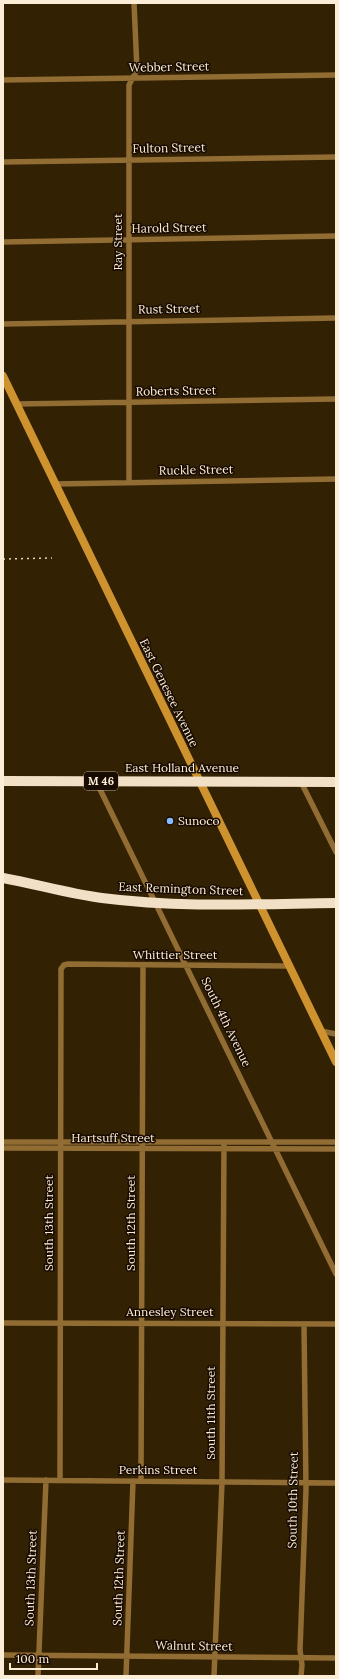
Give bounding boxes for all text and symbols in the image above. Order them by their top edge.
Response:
street label: Webber Street [128,58,210,75]
street label: Fulton Street [132,139,206,156]
street label: Ray Street [110,213,125,271]
street label: Harold Street [131,219,207,236]
street label: Rust Street [138,300,201,317]
street label: Roberts Street [136,382,217,399]
street label: Ruckle Street [159,461,234,478]
street label: East Genesee Avenue [137,636,202,750]
street label: East Holland Avenue [125,760,240,775]
road number: M 46 [84,772,118,790]
place label: Sunoco [178,813,220,828]
marker: Sunoco [165,816,175,826]
street label: East Remington Street [118,879,244,898]
street label: Whittier Street [133,947,218,962]
street label: South 4th Avenue [198,974,255,1070]
street label: Hartsuff Street [71,1130,155,1145]
street label: South 13th Street [41,1175,56,1271]
street label: South 12th Street [123,1175,138,1271]
street label: Annesley Street [125,1304,214,1319]
street label: South 11th Street [203,1366,218,1460]
street label: South 10th Street [284,1451,301,1549]
street label: Perkins Street [119,1462,198,1477]
street label: South 13th Street [21,1529,40,1626]
street label: South 12th Street [109,1529,128,1626]
street label: Walnut Street [155,1637,233,1654]
scale bar [10,1645,97,1671]
text: 100 m [16,1651,49,1666]

